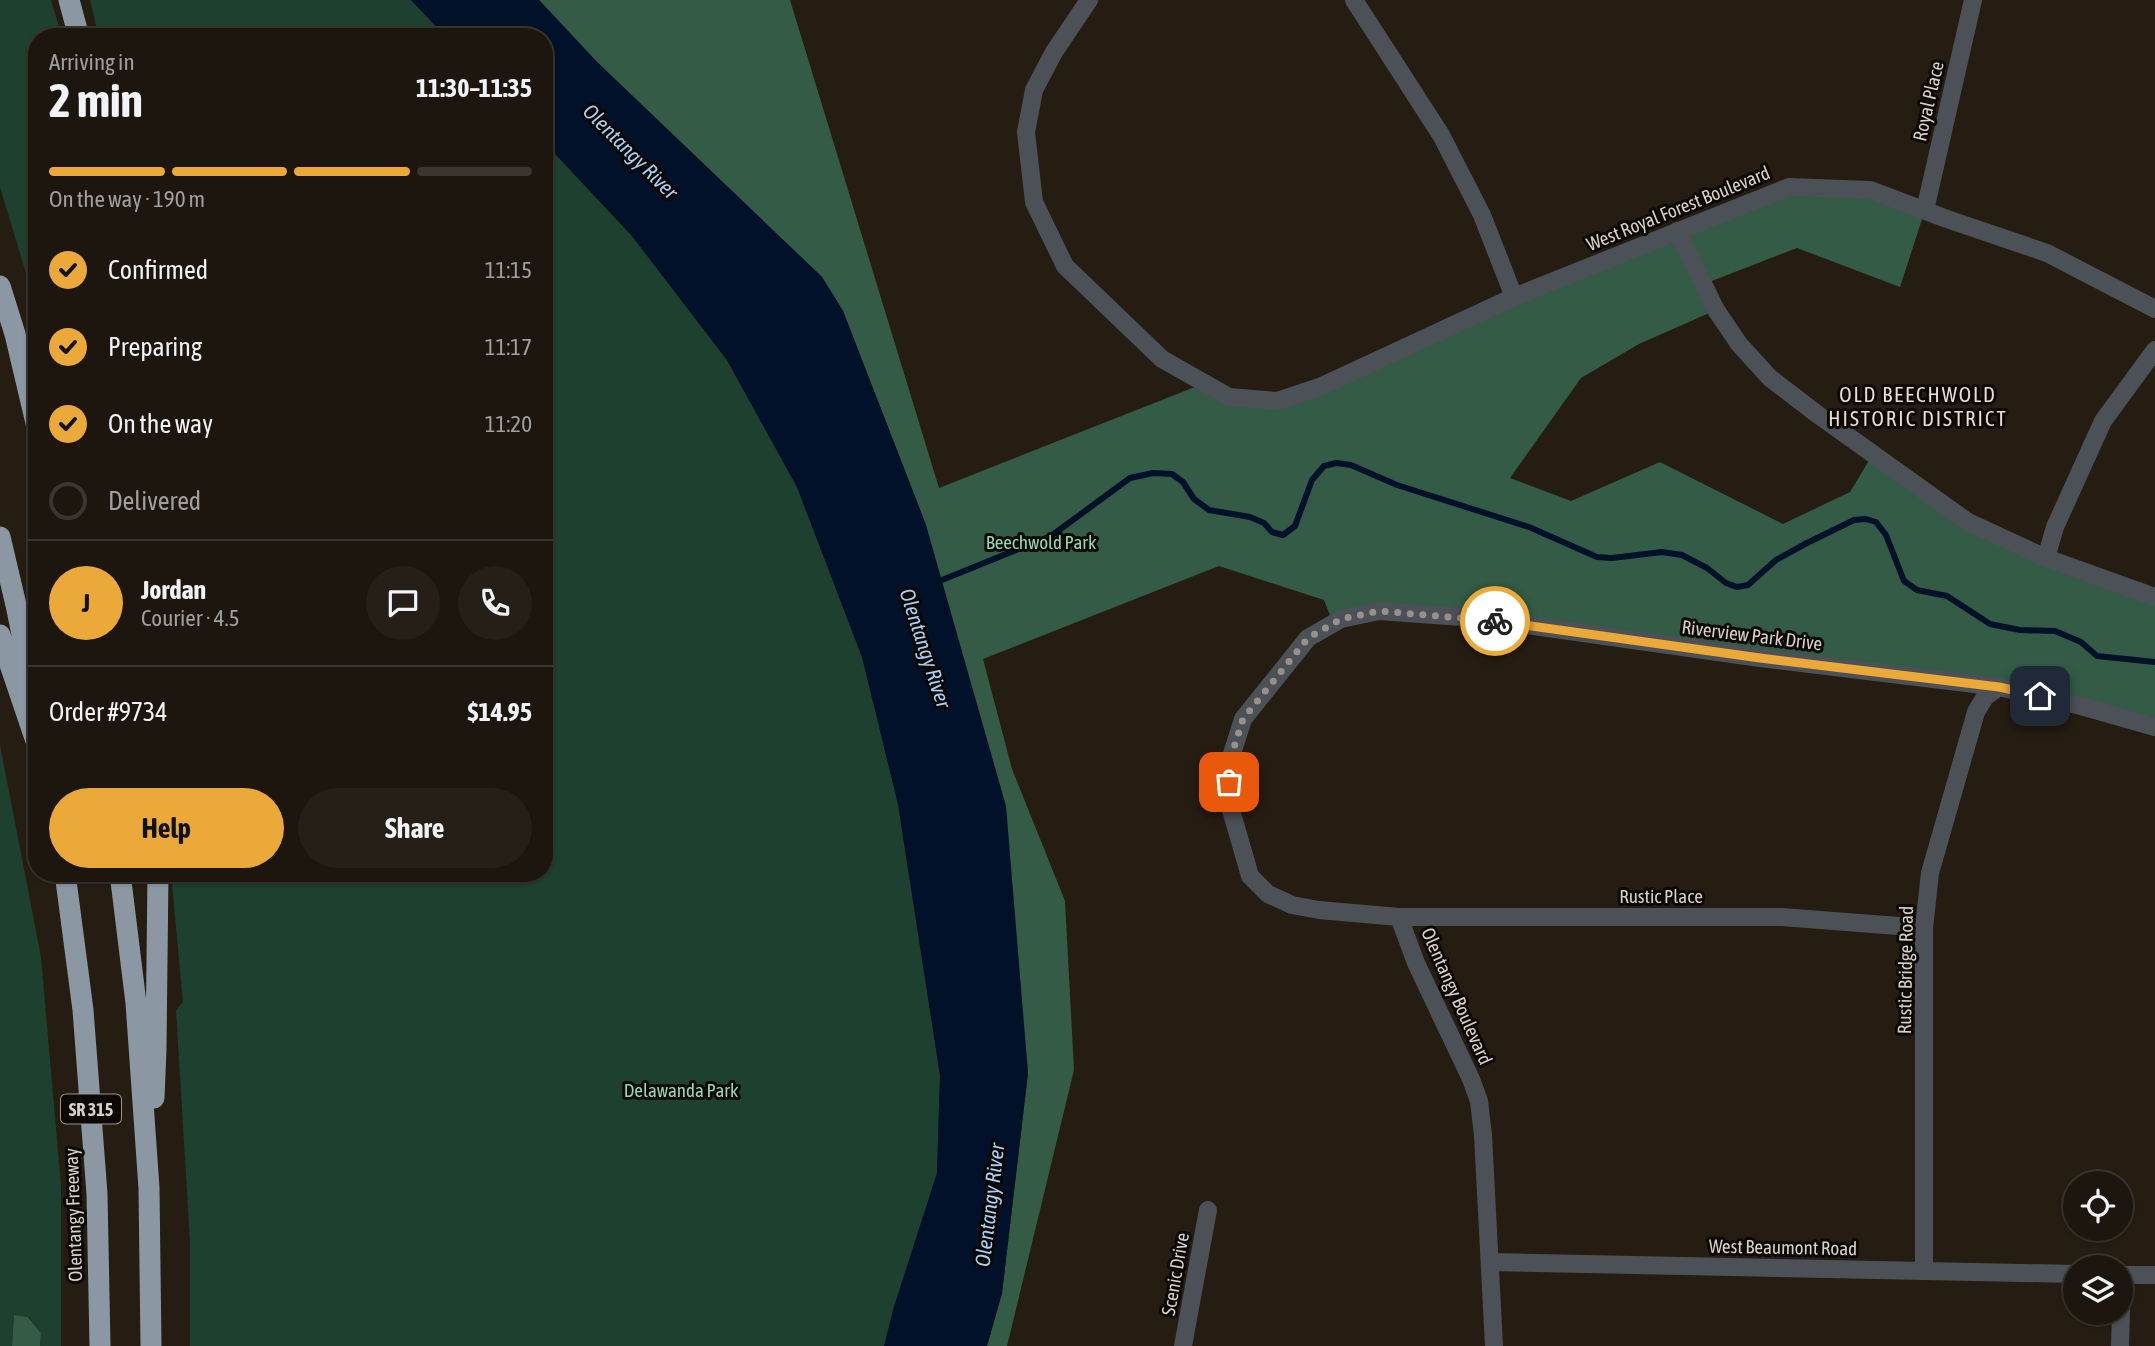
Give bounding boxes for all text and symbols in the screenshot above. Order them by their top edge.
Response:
text: Arriving in [49,49,135,75]
street label: Royal Place [1908,59,1948,143]
text: 11:30–11:35 [416,73,532,103]
text: 2 min [49,74,143,127]
water label: Olentangy River [579,99,684,204]
street label: West Royal Forest Boulevard [1583,161,1773,255]
text: On the way · 190 m [49,186,205,212]
icon: check [49,251,87,289]
text: Confirmed [108,255,208,285]
text: 11:15 [485,257,532,283]
icon: check [49,328,87,366]
text: Preparing [108,332,202,362]
text: 11:17 [485,334,532,360]
district label: OLD BEECHWOLD HISTORIC DISTRICT [1828,382,2008,430]
icon: check [49,405,87,443]
text: On the way [108,409,213,439]
text: 11:20 [485,411,532,437]
text: Delivered [108,486,201,516]
park label: Beechwold Park [986,531,1097,553]
button: chat [366,566,440,640]
button: phone [458,566,532,640]
text: Jordan [141,575,206,605]
water label: Olentangy River [895,585,957,711]
courier [1460,586,1530,656]
text: J [82,588,90,618]
icon: bike [1476,602,1514,640]
text: Courier · 4.5 [141,605,240,631]
street label: Riverview Park Drive [1680,615,1824,655]
pin [2010,666,2070,726]
icon: home [2021,677,2059,715]
text: Order #9734 [49,697,168,727]
text: $14.95 [468,697,532,727]
pin [1199,752,1259,812]
icon: bag [1210,763,1248,801]
button: Help [49,788,284,868]
button: Share [298,788,532,868]
street label: Rustic Place [1619,885,1703,907]
street label: Rustic Bridge Road [1893,906,1917,1034]
street label: Olentangy Boulevard [1417,924,1497,1068]
park label: Delawanda Park [624,1079,739,1101]
road number: SR 315 [61,1094,121,1124]
water label: Olentangy River [970,1141,1009,1268]
street label: Olentangy Freeway [60,1148,86,1282]
map controls [2063,1171,2133,1325]
button: locate [2063,1171,2133,1241]
street label: Scenic Drive [1157,1231,1193,1317]
street label: West Beaumont Road [1709,1235,1857,1259]
button: layers [2063,1255,2133,1325]

